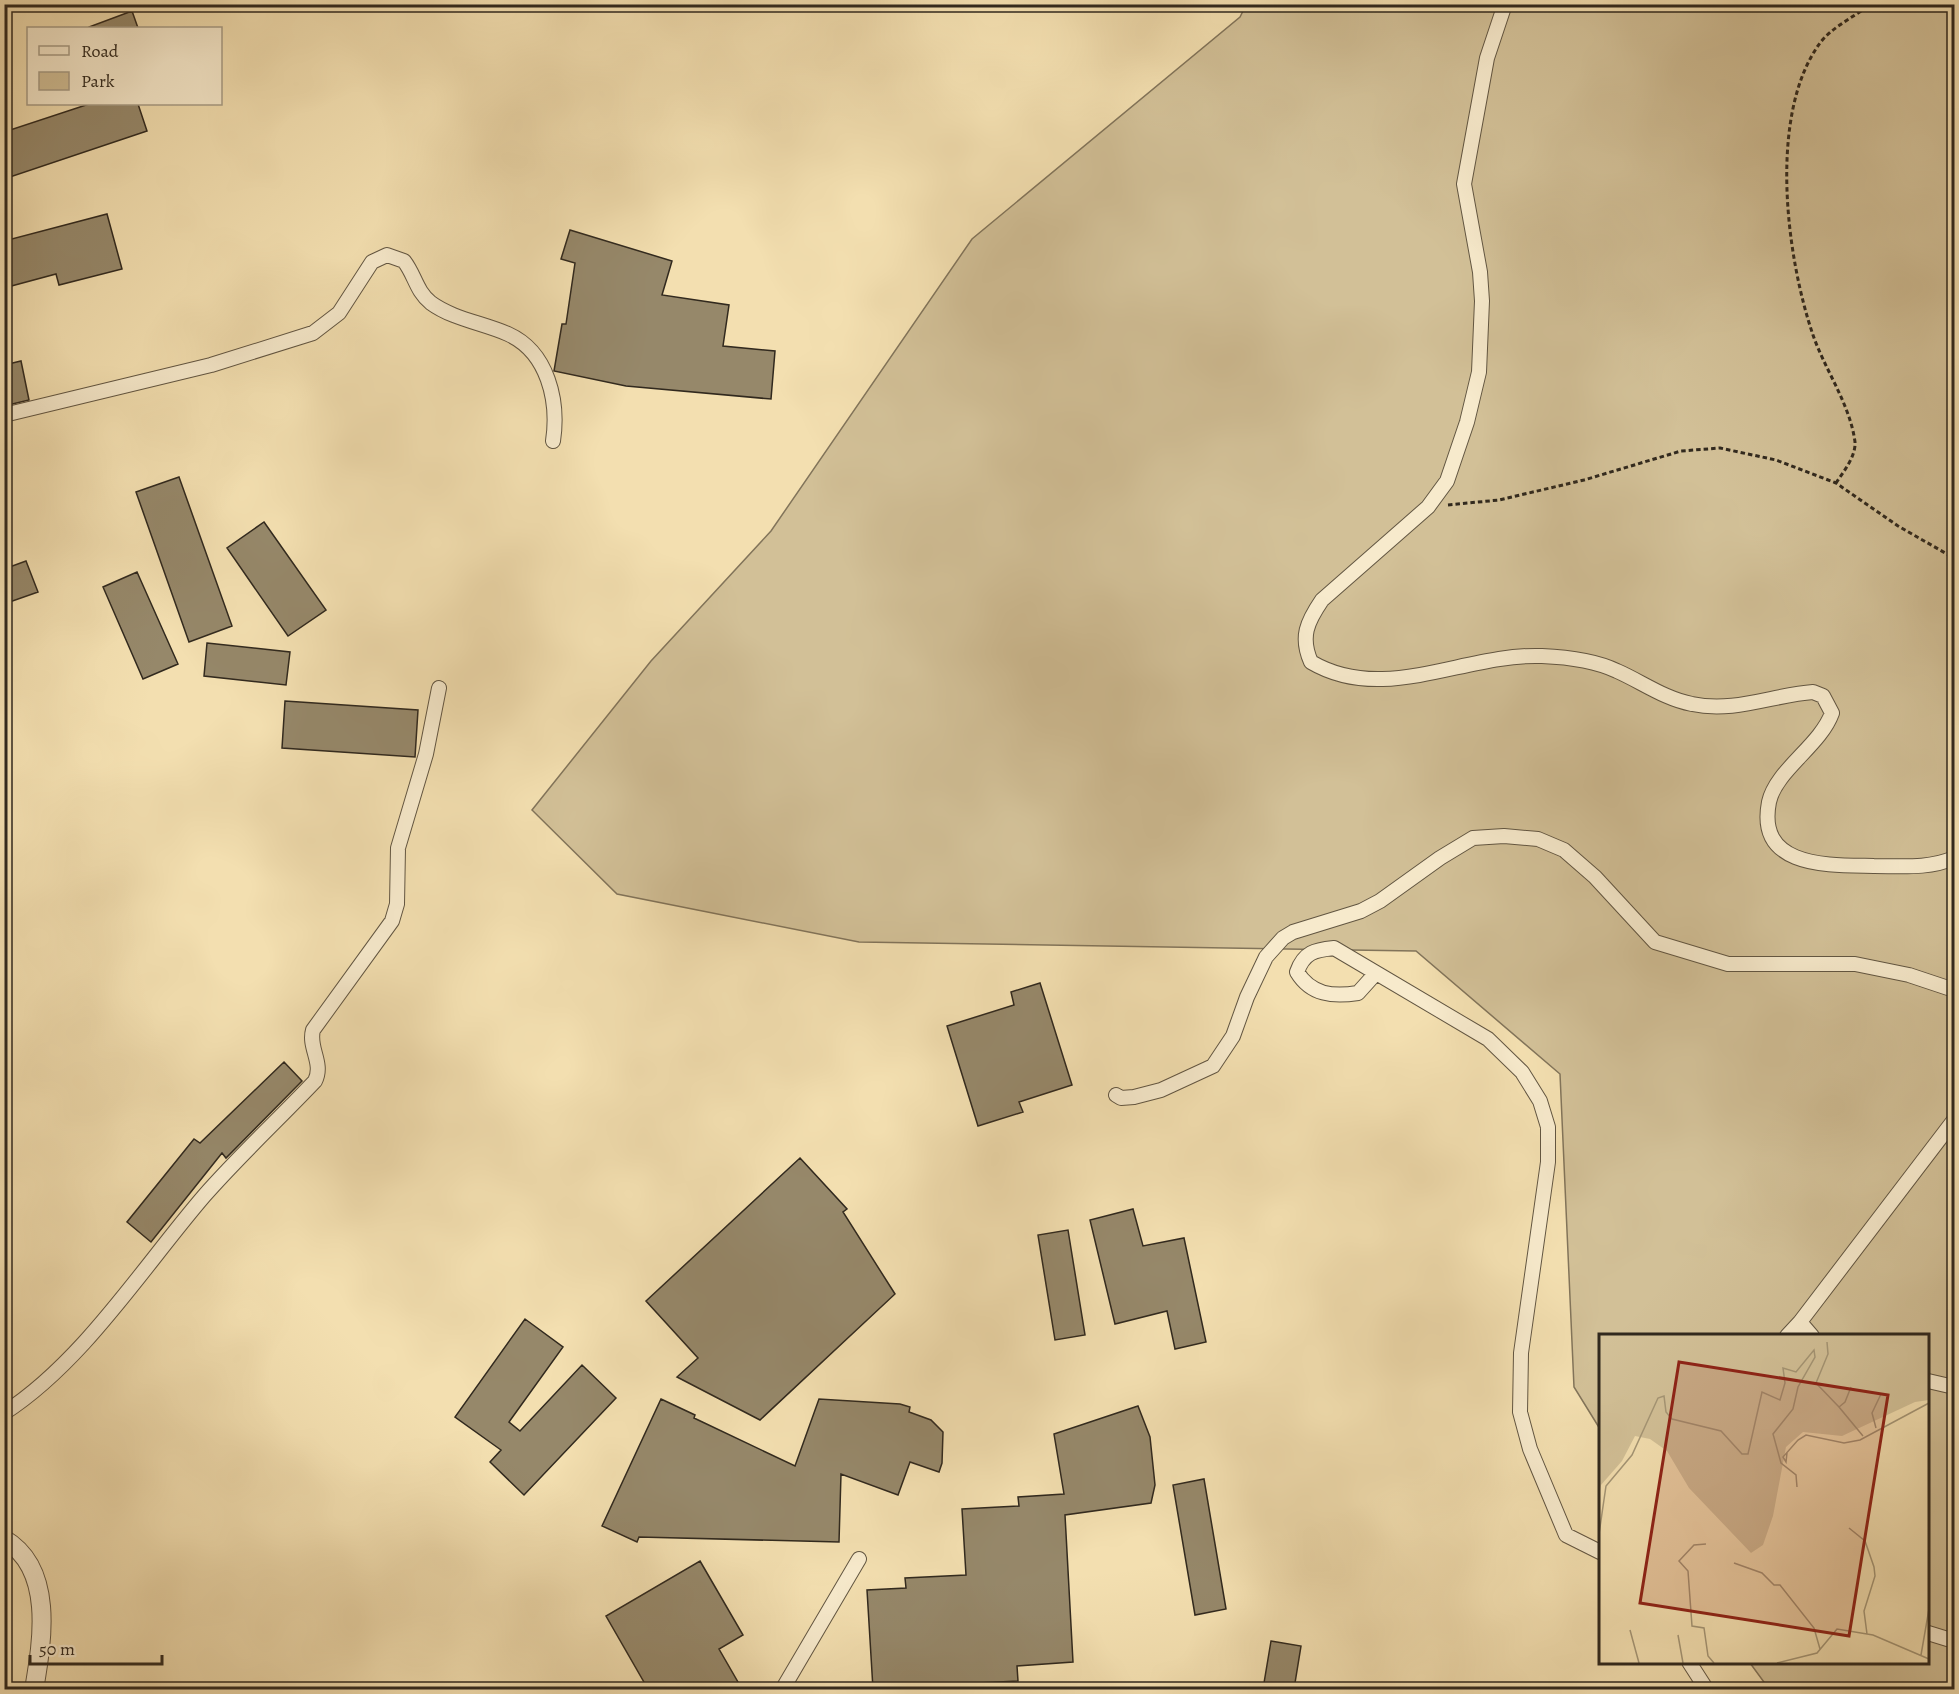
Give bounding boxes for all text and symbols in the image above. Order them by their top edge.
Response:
legend [27,27,222,105]
text: Road [81,39,119,63]
text: Park [81,69,115,93]
inset map [1599,1334,1929,1664]
scale bar [30,1628,162,1666]
text: 50 m [39,1637,75,1661]

